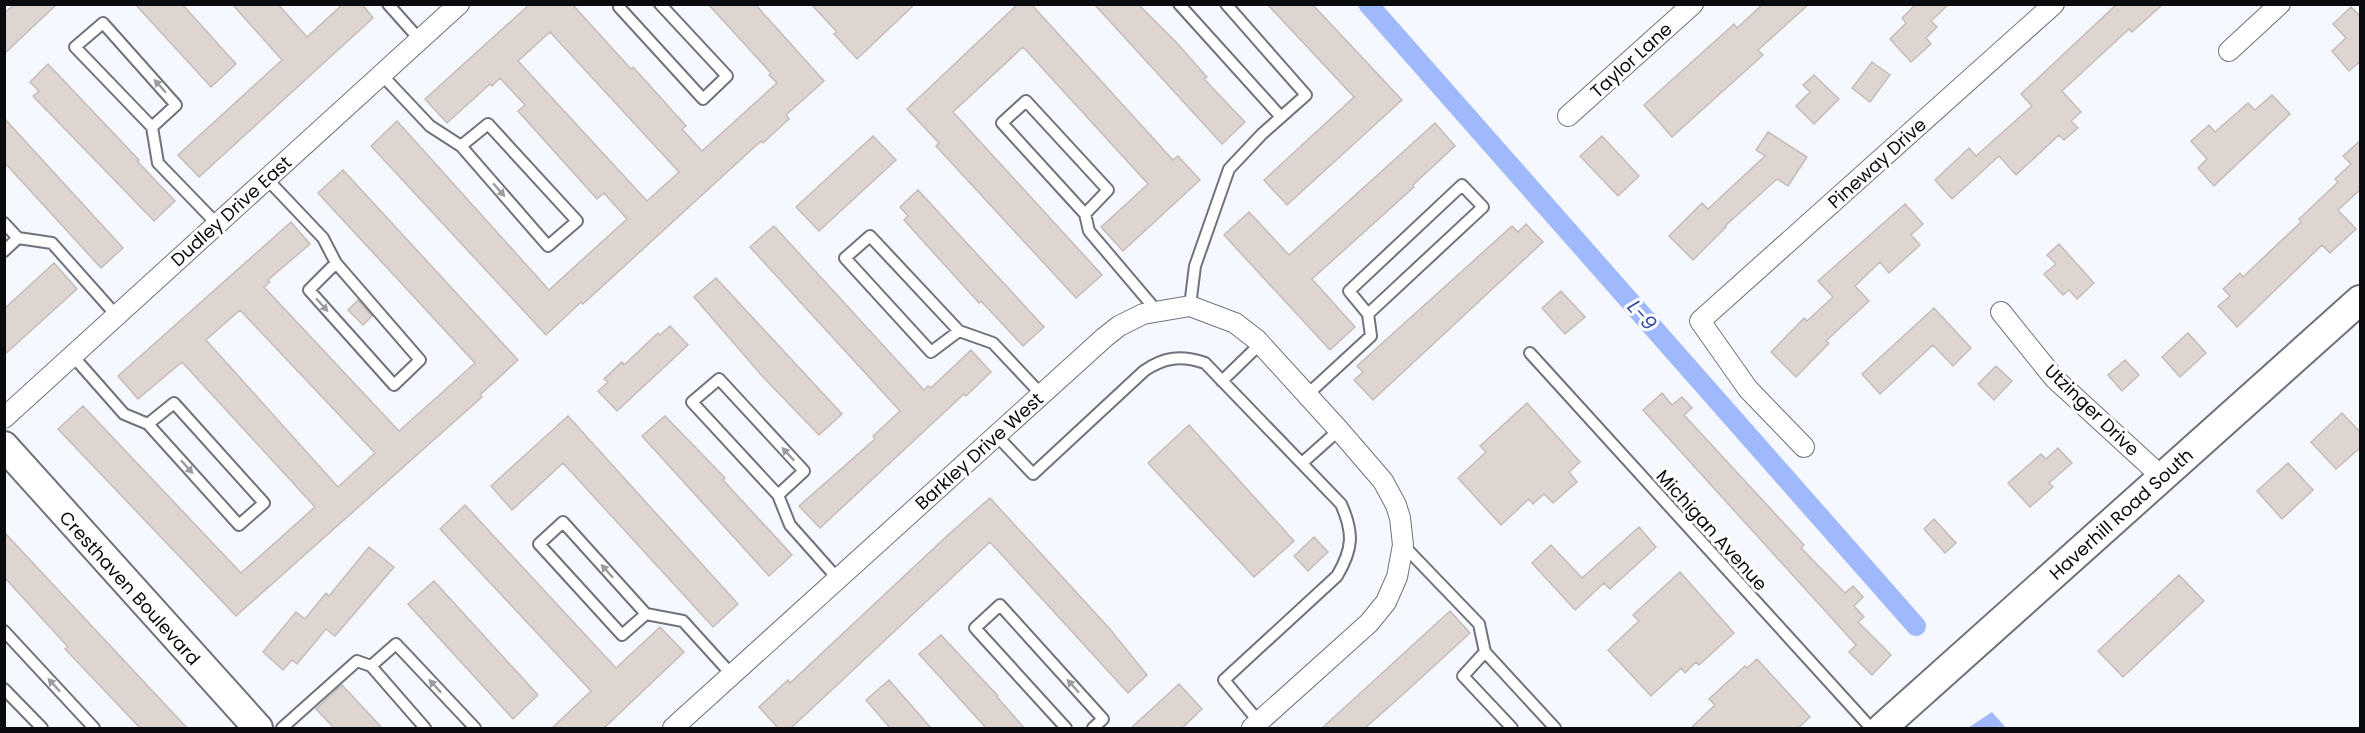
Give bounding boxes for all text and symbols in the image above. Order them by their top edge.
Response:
street label: Taylor Lane [1585,17,1677,103]
one-way arrow [154,79,167,94]
street label: Pineway Drive [1822,112,1932,214]
street label: Dudley Drive East [165,150,297,272]
one-way arrow [492,182,505,197]
water label: L-9 [1621,294,1663,336]
one-way arrow [315,297,328,312]
street label: Utzinger Drive [2039,358,2145,462]
street label: Barkley Drive West [910,387,1048,515]
street label: Haverhill Road South [2044,443,2198,585]
one-way arrow [781,447,795,461]
one-way arrow [180,460,194,475]
street label: Michigan Avenue [1651,464,1773,596]
street label: Cresthaven Boulevard [54,505,206,671]
one-way arrow [601,564,614,579]
one-way arrow [47,678,61,693]
one-way arrow [429,679,442,694]
one-way arrow [1067,679,1080,694]

